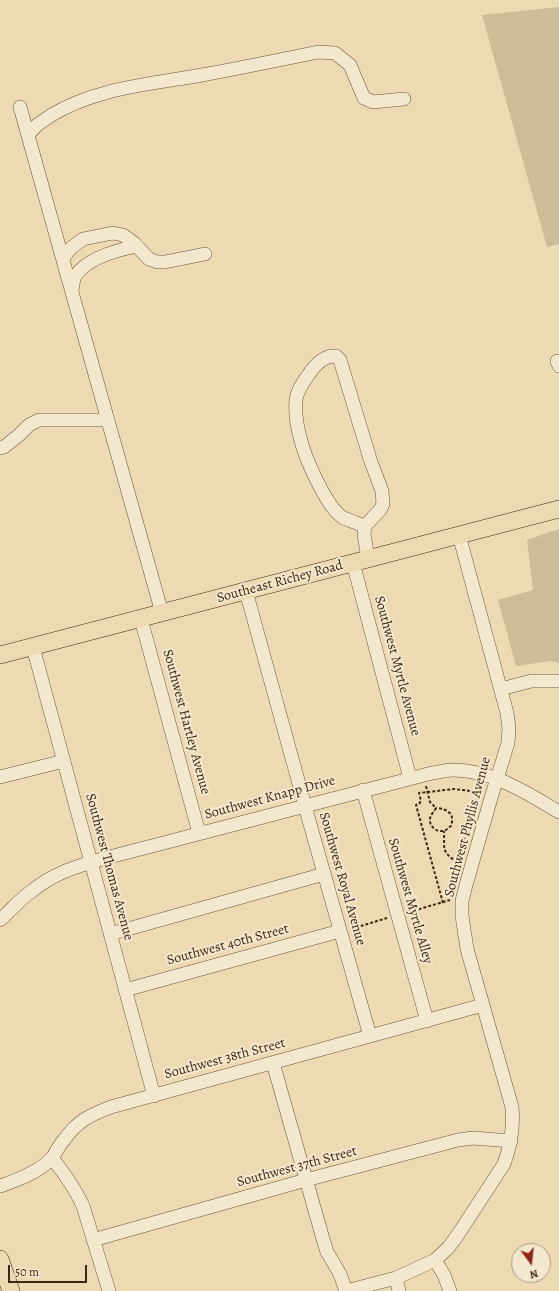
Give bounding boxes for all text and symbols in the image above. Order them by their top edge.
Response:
street label: Southeast Richey Road [215,557,345,607]
street label: Southwest Myrtle Avenue [370,594,424,738]
street label: Southwest Hartley Avenue [159,648,213,796]
street label: Southwest Phyllis Avenue [441,755,495,899]
street label: Southwest Knapp Drive [203,772,337,824]
street label: Southwest Thomas Avenue [81,792,137,942]
street label: Southwest Royal Avenue [315,810,369,948]
street label: Southwest Myrtle Alley [384,836,436,966]
street label: Southwest 40th Street [165,921,291,969]
street label: Southwest 38th Street [163,1035,287,1083]
street label: Southwest 37th Street [235,1143,359,1191]
north arrow [511,1243,551,1283]
scale bar [10,1257,89,1283]
text: 50 m [15,1264,39,1280]
text: N [528,1266,540,1282]

